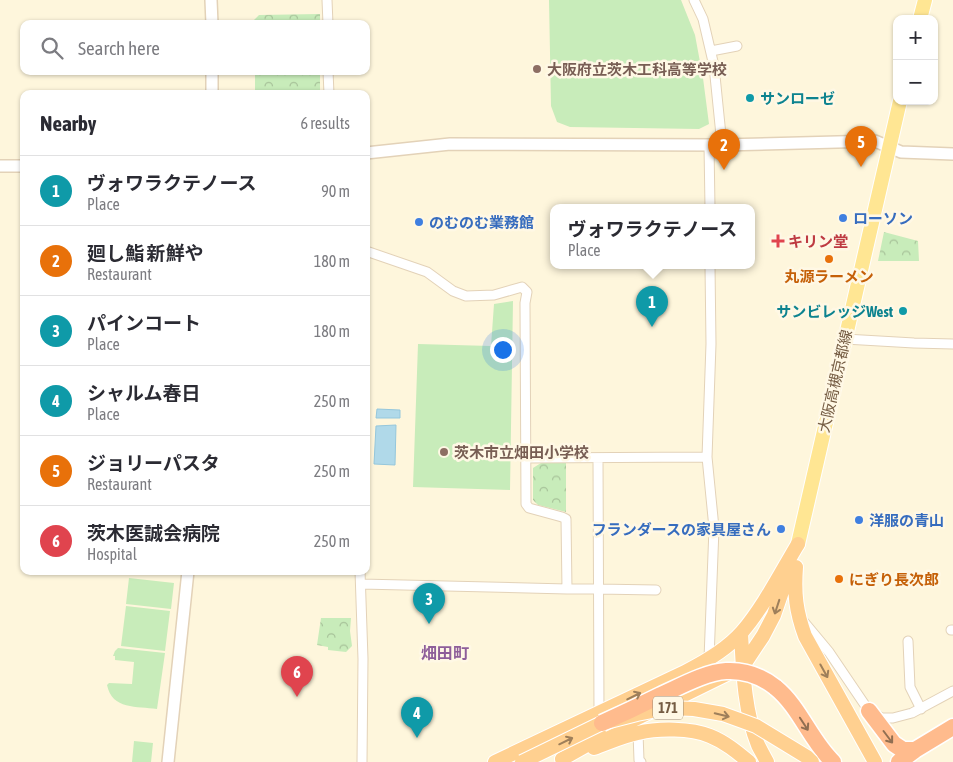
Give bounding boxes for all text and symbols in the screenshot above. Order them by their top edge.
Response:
map controls [893,15,938,105]
button: + [893,15,938,60]
search box [20,20,370,75]
icon: search [38,34,66,62]
text: Search here [78,37,160,59]
button: − [893,60,938,105]
place label: 大阪府立茨木工科高等学校 [547,61,727,78]
marker: 大阪府立茨木工科高等学校 [531,63,543,75]
place label: サンローゼ [760,90,835,107]
marker: サンローゼ [744,92,756,104]
text: Nearby [40,111,96,135]
text: 6 results [300,114,350,132]
pin: 5 [845,126,877,167]
pin: 2 [708,129,740,170]
text: ヴォワラクテノース [87,172,256,194]
text: 1 [52,182,60,200]
text: 90 m [321,182,350,200]
text: Place [87,195,120,213]
popup [550,204,755,269]
place label: ローソン [853,210,913,227]
marker: ローソン [837,212,849,224]
place label: のむのむ業務館 [429,214,534,231]
marker: のむのむ業務館 [413,216,425,228]
text: ヴォワラクテノース [568,218,737,240]
place label: キリン堂 [788,233,848,250]
marker: キリン堂 [772,235,784,247]
text: Place [568,241,600,259]
text: 廻し鮨 新鮮や [87,242,204,264]
text: 2 [52,252,60,270]
text: 180 m [314,252,350,270]
marker: 丸源ラーメン [823,253,835,265]
text: Restaurant [87,265,152,283]
place label: 丸源ラーメン [784,268,874,285]
pin: 1 [636,286,668,327]
place label: サンビレッジWest [776,303,894,320]
marker: サンビレッジWest [897,305,909,317]
text: パインコート [87,312,201,334]
text: 3 [52,322,60,340]
text: 180 m [314,322,350,340]
street label: 大阪高槻京都線 [815,328,855,434]
text: Place [87,335,120,353]
your location [490,337,516,363]
text: シャルム春日 [87,382,201,404]
text: 4 [52,392,60,410]
text: 250 m [314,392,350,410]
text: Place [87,405,120,423]
place label: 茨木市立畑田小学校 [454,444,589,461]
marker: 茨木市立畑田小学校 [438,446,450,458]
text: ジョリーパスタ [87,452,220,474]
text: 5 [52,462,60,480]
text: 250 m [314,462,350,480]
text: Restaurant [87,475,152,493]
place label: 洋服の青山 [869,512,944,529]
marker: 洋服の青山 [853,514,865,526]
place label: フランダースの家具屋さん [592,521,771,538]
text: 茨木医誠会病院 [87,522,220,544]
marker: フランダースの家具屋さん [775,523,787,535]
text: 6 [52,532,60,550]
text: 250 m [314,532,350,550]
text: Hospital [87,545,137,563]
place label: にぎり長次郎 [849,571,939,588]
marker: にぎり長次郎 [833,573,845,585]
pin: 3 [413,583,445,624]
one-way arrow [772,599,781,615]
district label: 畑田町 [421,644,469,662]
pin: 6 [281,656,313,697]
one-way arrow [820,663,829,678]
one-way arrow [626,691,641,701]
road number: 171 [653,696,683,720]
pin: 4 [401,697,433,738]
one-way arrow [714,710,730,720]
one-way arrow [800,717,810,731]
one-way arrow [883,730,893,744]
one-way arrow [558,735,573,745]

